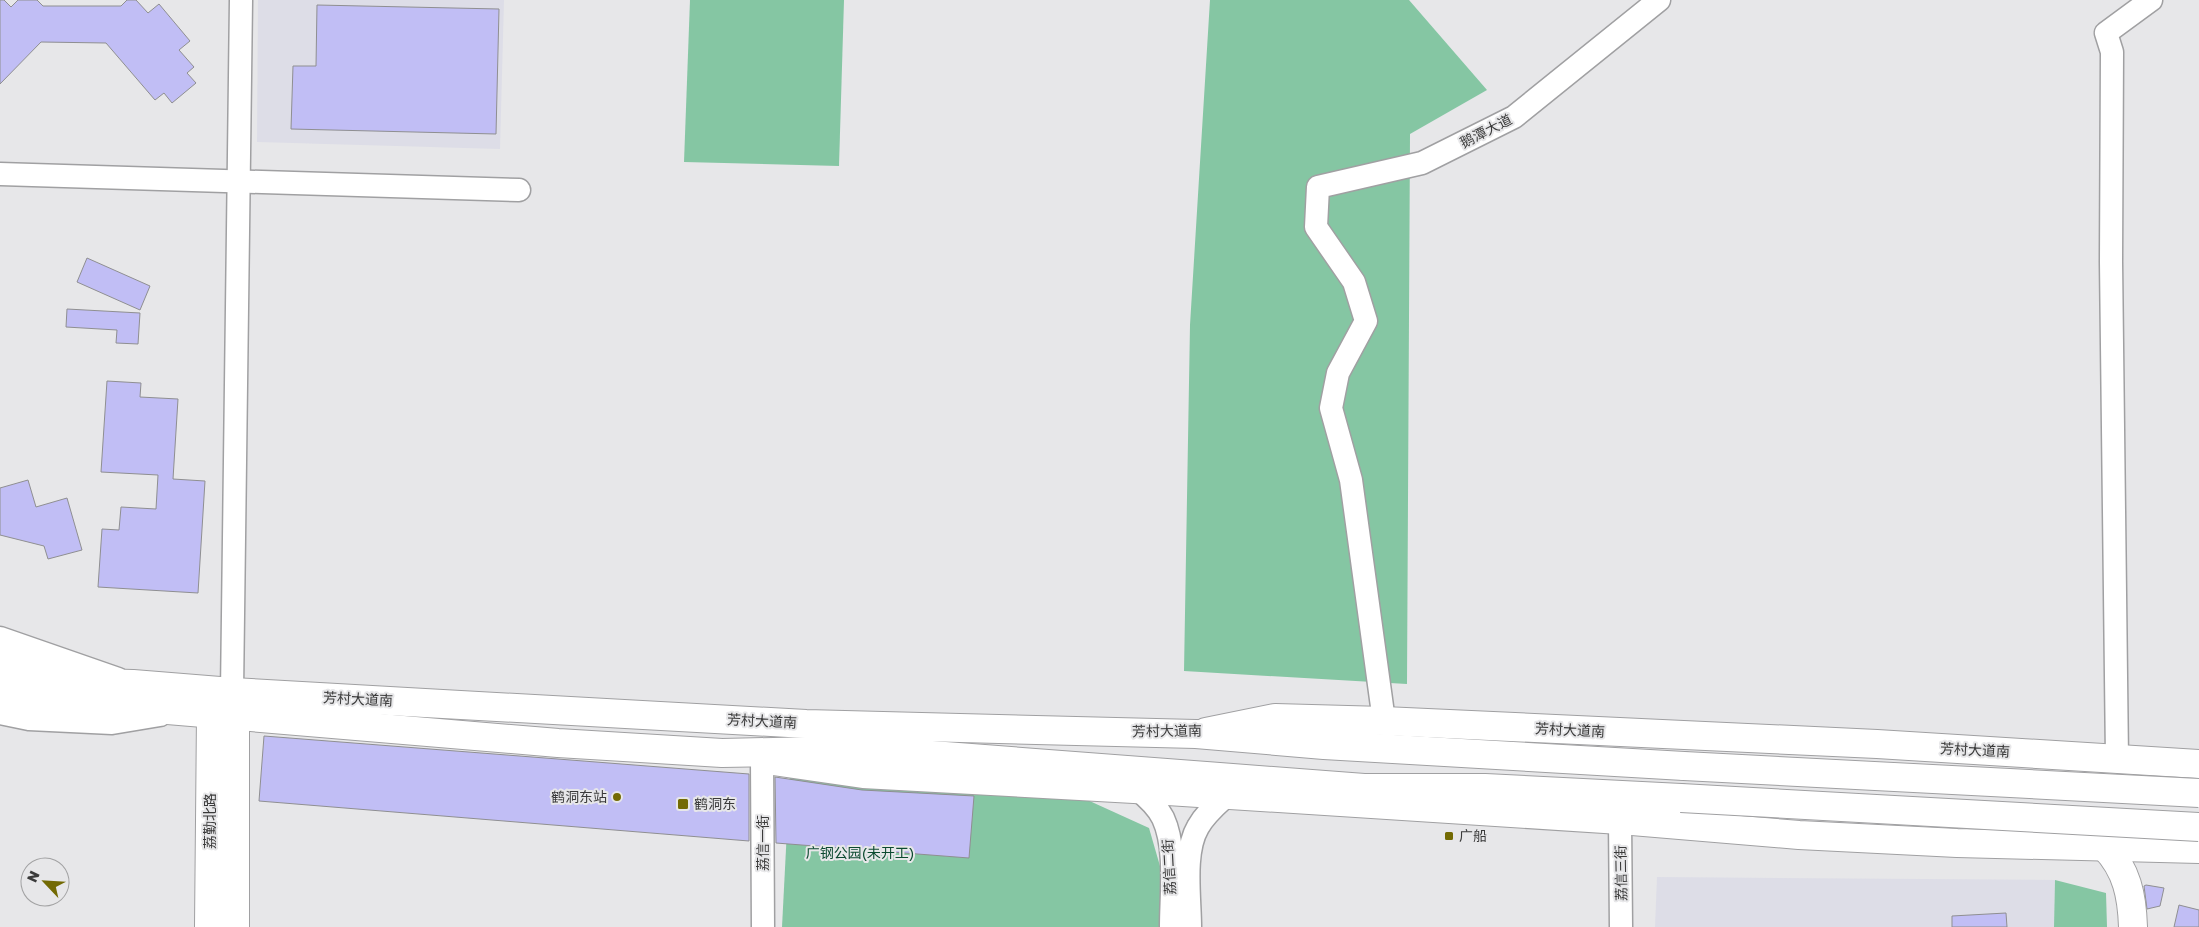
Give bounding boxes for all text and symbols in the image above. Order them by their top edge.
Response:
street label: 鹅潭大道 [1457,110,1515,151]
street label: 芳村大道南 [323,688,393,709]
street label: 芳村大道南 [727,710,797,731]
street label: 芳村大道南 [1535,719,1605,740]
street label: 芳村大道南 [1132,721,1202,740]
street label: 芳村大道南 [1940,739,2010,760]
place label: 鹤洞东站 [551,788,607,805]
marker: 鹤洞东站 [611,791,623,803]
street label: 荔勤北路 [201,793,218,849]
place label: 鹤洞东 [694,795,736,812]
marker: 鹤洞东 [676,797,690,811]
street label: 荔信一街 [754,815,771,871]
place label: 广船 [1459,827,1487,844]
marker: 广船 [1443,830,1455,842]
street label: 荔信二街 [1159,839,1178,895]
park label: 广钢公园(未开工) [806,844,914,861]
street label: 荔信三街 [1612,845,1629,901]
north arrow [20,857,70,907]
text: N [23,868,43,885]

